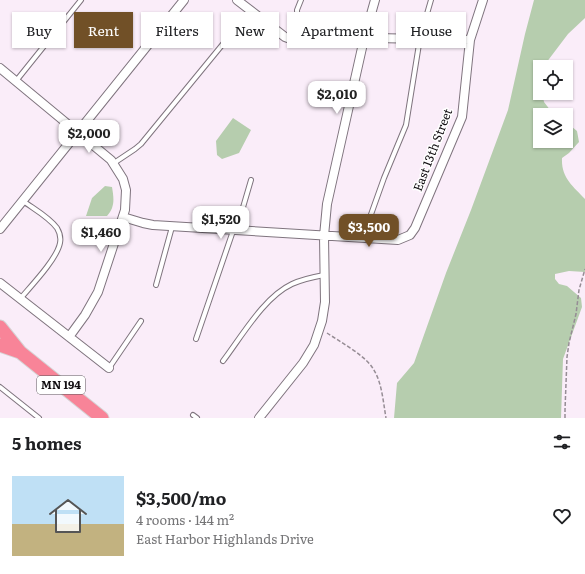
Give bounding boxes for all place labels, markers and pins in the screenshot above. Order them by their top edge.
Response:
pin: $2,010 [304,81,370,115]
pin: $2,000 [56,120,122,154]
pin: $1,520 [188,206,254,240]
pin: $3,500 [336,214,402,248]
pin: $1,460 [68,219,134,253]

